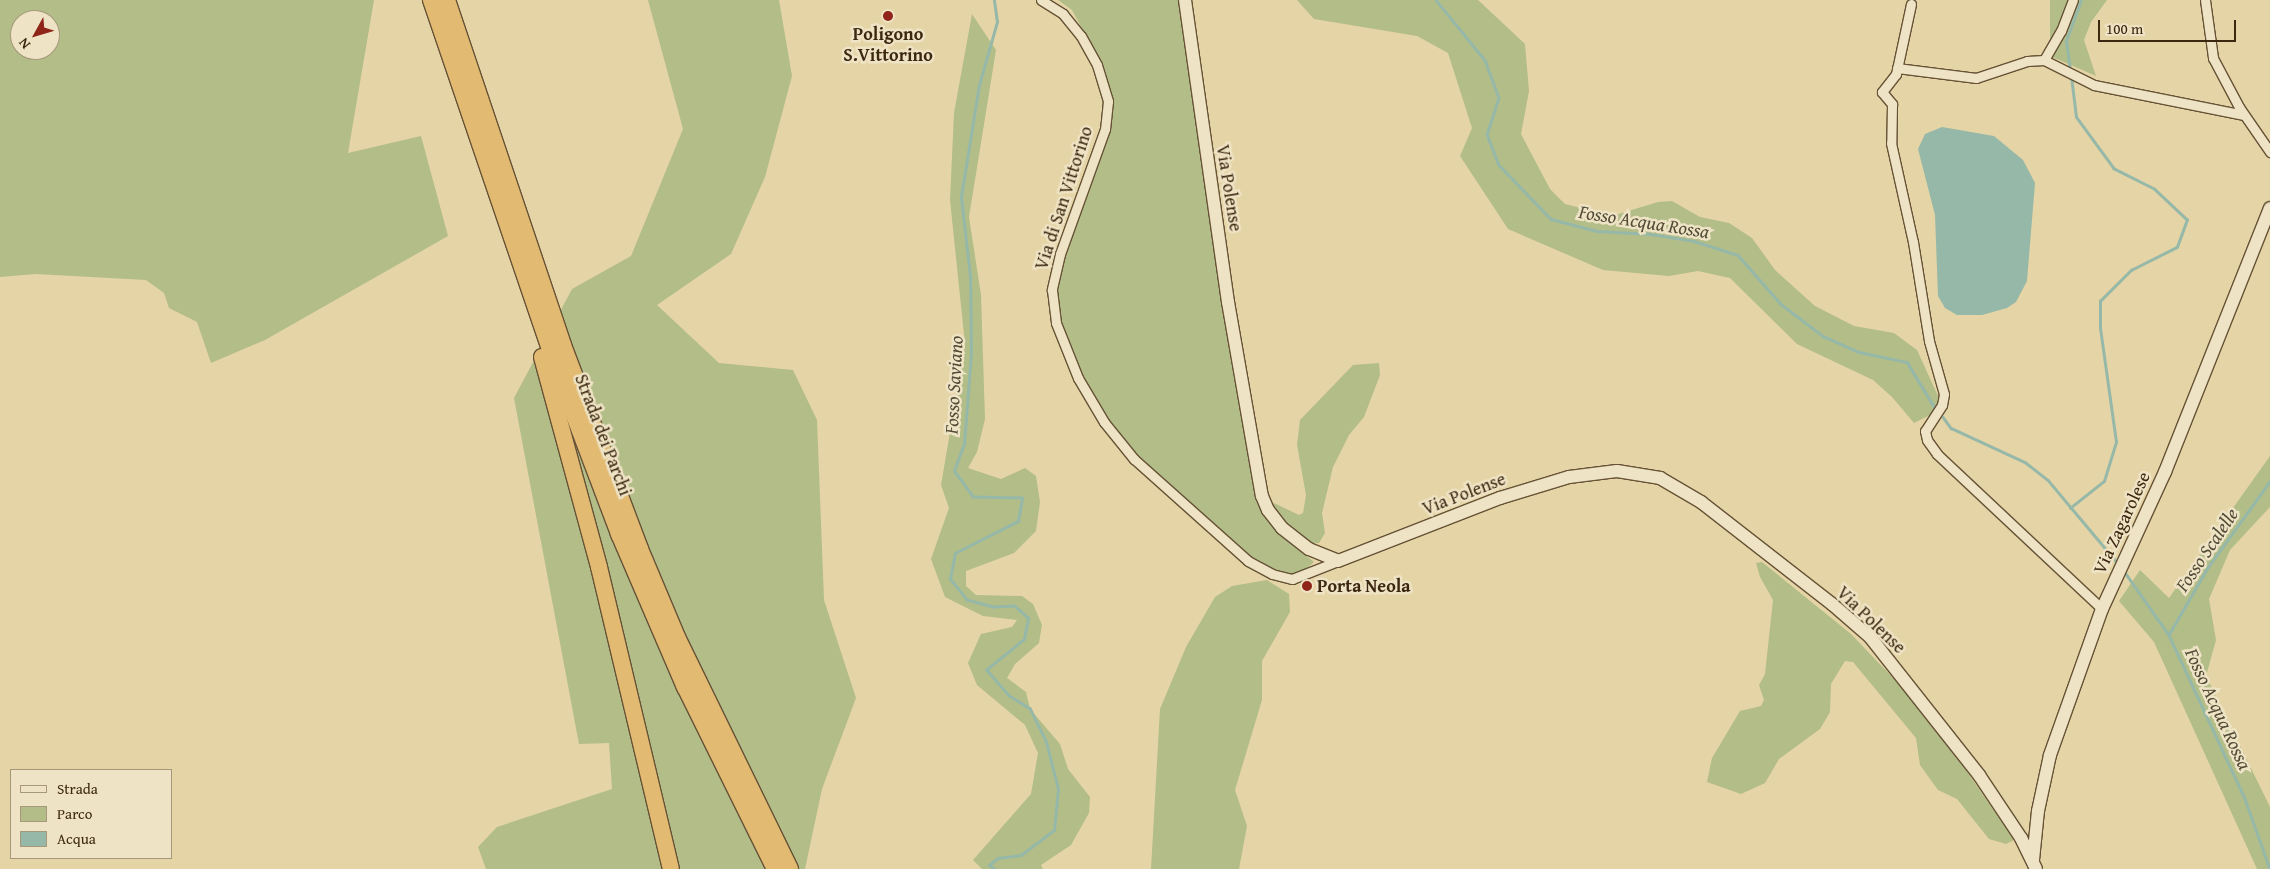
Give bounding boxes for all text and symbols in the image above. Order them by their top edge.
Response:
north arrow [10,10,60,60]
marker: Poligono S.Vittorino [882,10,894,22]
scale bar [2100,10,2238,42]
text: 100 m [2106,18,2143,39]
place label: Poligono S.Vittorino [843,24,933,66]
text: N [13,34,35,54]
street label: Via di San Vittorino [1031,123,1097,273]
street label: Via Polense [1211,143,1247,233]
water label: Fosso Acqua Rossa [1577,200,1711,244]
water label: Fosso Saviano [940,335,968,435]
street label: Strada dei Parchi [570,371,636,499]
street label: Via Polense [1419,468,1509,520]
street label: Via Zagarolese [2089,468,2155,578]
water label: Fosso Scalelle [2171,504,2243,596]
place label: Porta Neola [1317,575,1411,597]
marker: Porta Neola [1301,580,1313,592]
street label: Via Polense [1832,582,1910,658]
water label: Fosso Acqua Rossa [2180,645,2256,773]
legend [10,769,172,859]
text: Strada [57,778,98,799]
text: Parco [57,803,92,824]
text: Acqua [57,828,96,849]

